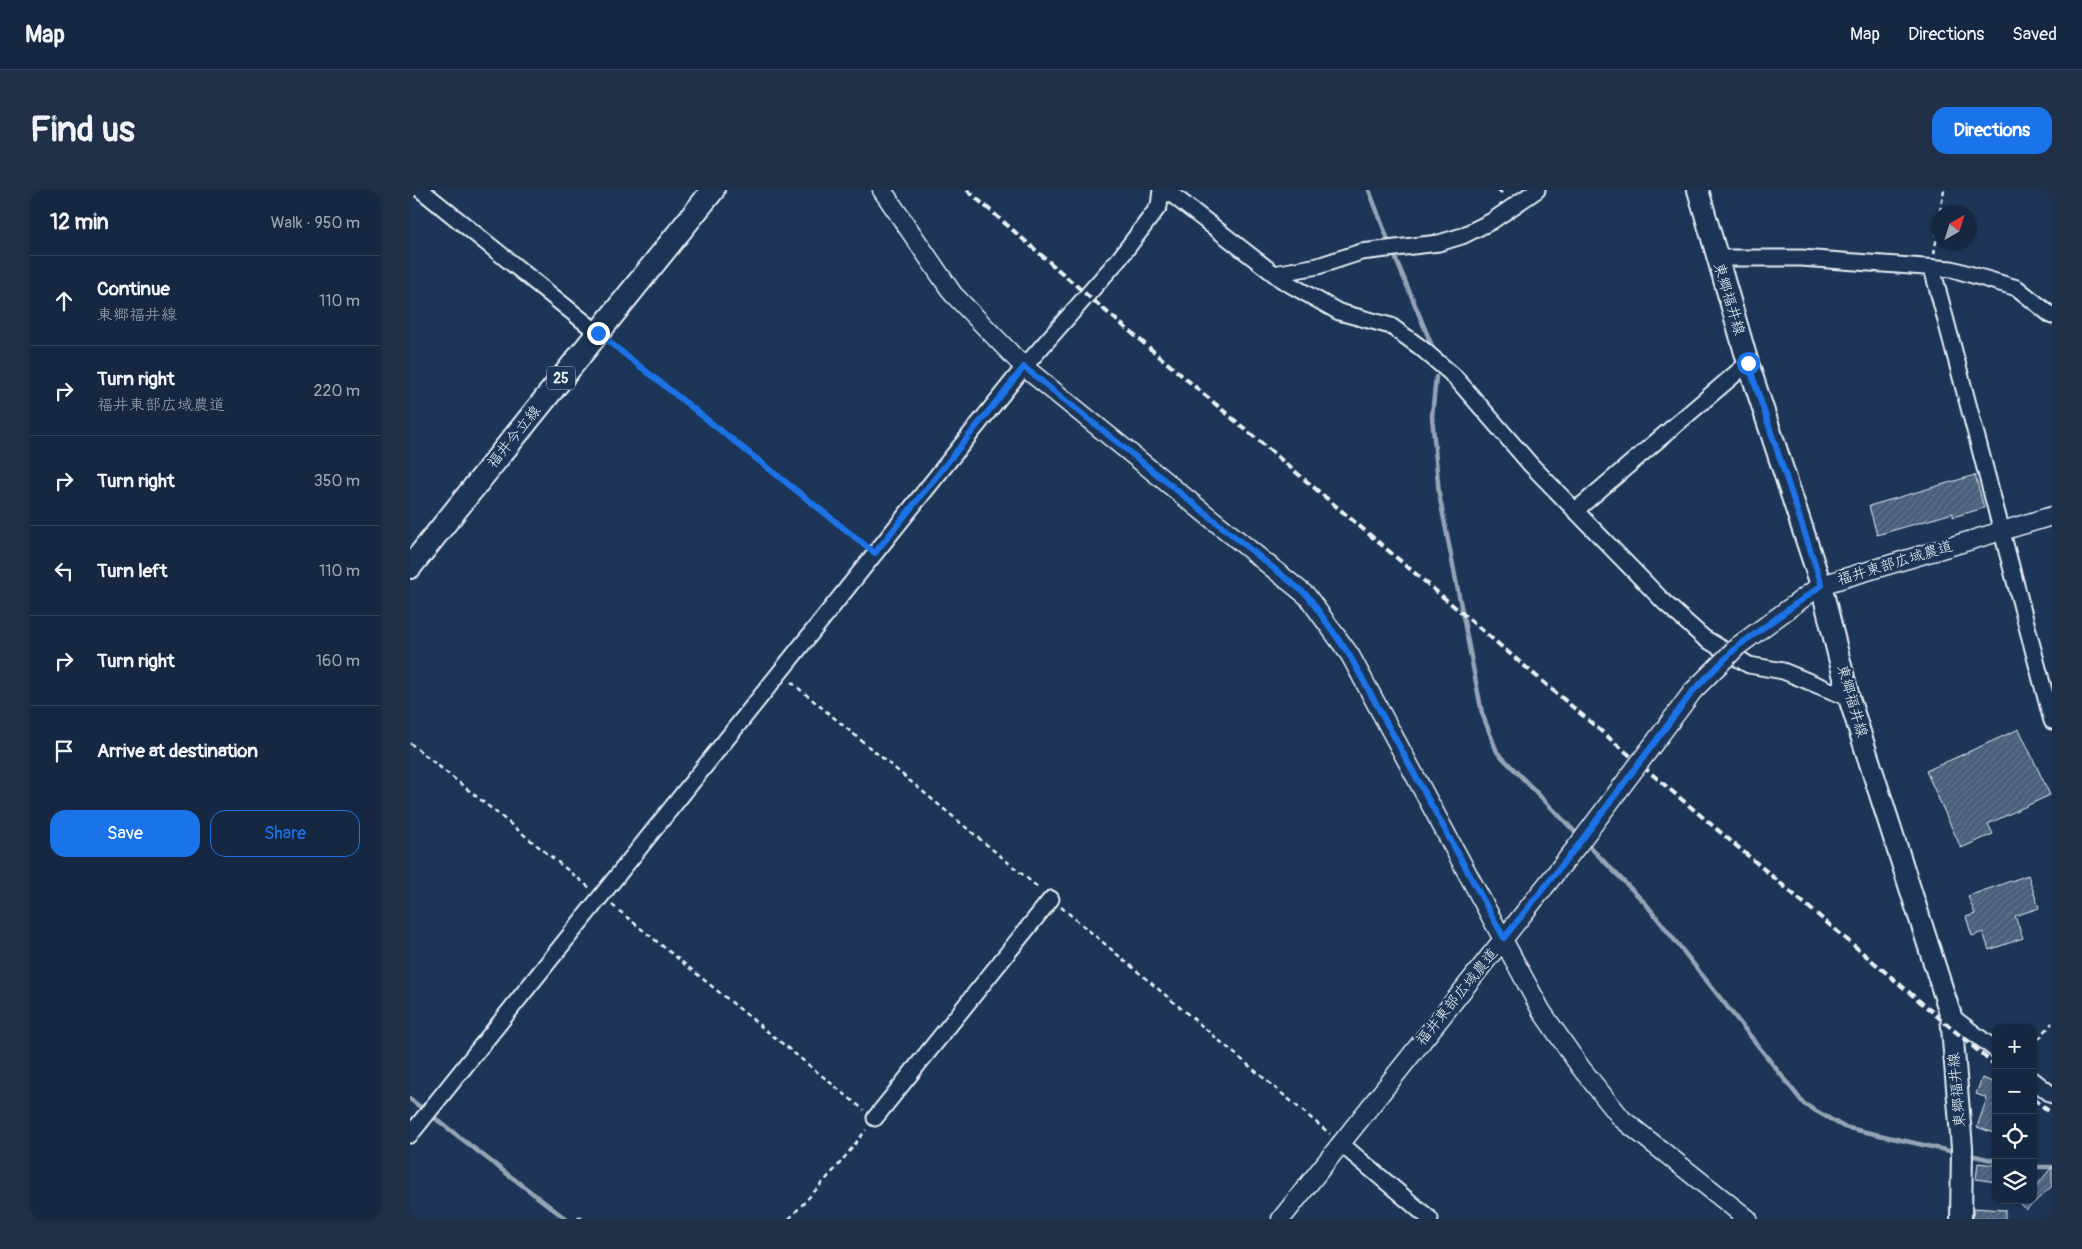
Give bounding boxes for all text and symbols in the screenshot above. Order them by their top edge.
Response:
text: Map [25,20,65,49]
text: Map [1850,23,1880,46]
text: Directions [1908,23,1984,46]
text: Saved [2012,23,2057,46]
button: Directions [1932,107,2052,154]
text: Find us [30,108,135,152]
north arrow [1932,205,1977,250]
text: 12 min [50,209,109,236]
text: Walk · 950 m [271,213,360,233]
street label: 東郷福井線 [1709,260,1749,338]
text: Continue [97,277,170,301]
icon: ahead [50,287,78,315]
text: 110 m [319,291,360,311]
text: 東郷福井線 [97,305,177,325]
route end [587,322,610,345]
route start [1737,352,1760,375]
text: Turn right [97,367,175,391]
road number: 25 [547,367,575,390]
icon: right [50,377,78,405]
text: 220 m [314,381,360,401]
text: 福井東部広域農道 [97,395,225,415]
street label: 福井今立線 [483,402,545,472]
icon: right [50,467,78,495]
text: Turn right [97,469,175,493]
text: 350 m [314,471,360,491]
street label: 福井東部広域農道 [1835,536,1955,590]
icon: left [50,557,78,585]
text: Turn left [97,559,167,583]
text: 110 m [319,561,360,581]
icon: right [50,647,78,675]
text: Turn right [97,649,175,673]
text: 160 m [316,651,360,671]
street label: 東郷福井線 [1833,662,1871,740]
icon: arrive [50,737,78,765]
text: Arrive at destination [97,739,258,763]
button: Save [50,810,200,857]
button: Share [210,810,360,857]
street label: 福井東部広域農道 [1412,944,1502,1050]
map controls [1992,1024,2037,1204]
button: + [1992,1024,2037,1069]
street label: 東郷福井線 [1944,1052,1970,1128]
button: − [1992,1069,2037,1114]
button: locate [1992,1114,2037,1159]
button: layers [1992,1159,2037,1204]

